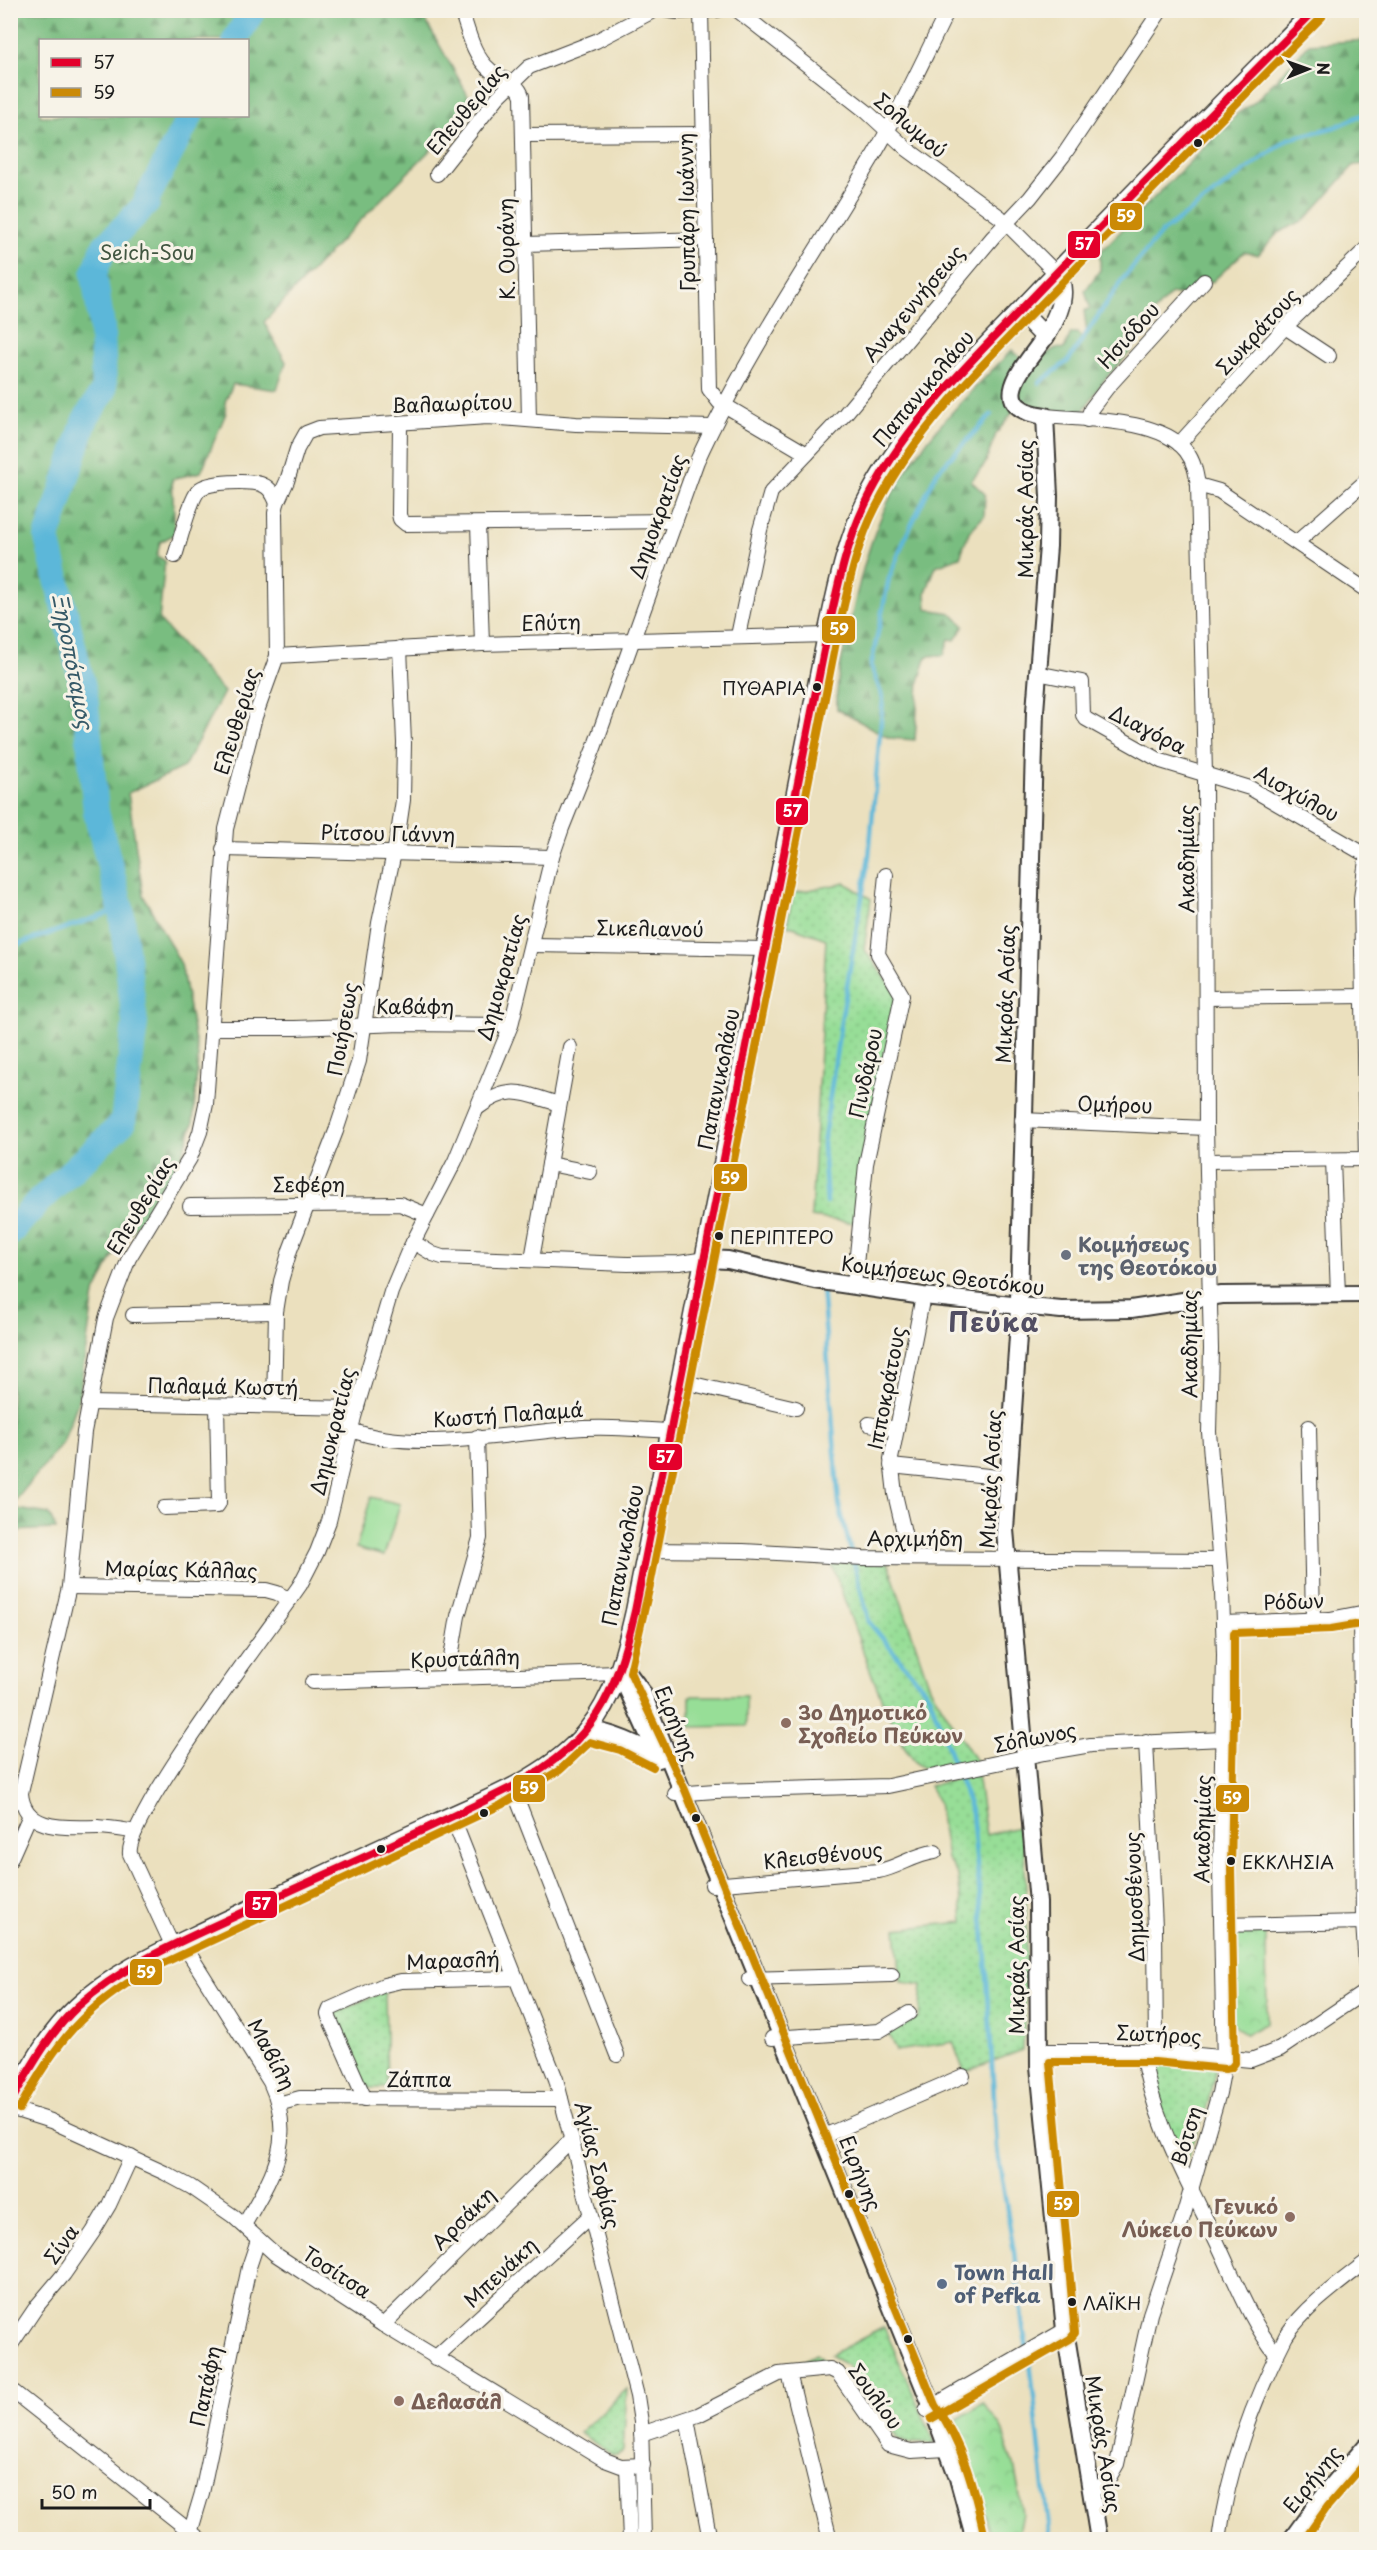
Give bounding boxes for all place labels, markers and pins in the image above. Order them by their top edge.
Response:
unlabelled marker [1192,137,1204,149]
place label: ΠΥΘΑΡΙΑ [722,674,806,701]
marker: ΠΥΘΑΡΙΑ [811,681,823,693]
place label: ΠΕΡΙΠΤΕΡΟ [730,1223,834,1250]
place label: Κοιμήσεως της Θεοτόκου [1078,1229,1217,1282]
marker: ΠΕΡΙΠΤΕΡΟ [713,1230,725,1242]
marker: Κοιμήσεως της Θεοτόκου [1059,1248,1073,1262]
place label: 3ο Δημοτικό Σχολείο Πεύκων [798,1697,963,1750]
marker: 3ο Δημοτικό Σχολείο Πεύκων [779,1716,793,1730]
unlabelled marker [478,1807,490,1819]
unlabelled marker [690,1812,702,1824]
unlabelled marker [375,1843,387,1855]
place label: ΕΚΚΛΗΣΙΑ [1242,1848,1334,1875]
marker: ΕΚΚΛΗΣΙΑ [1225,1855,1237,1867]
unlabelled marker [843,2188,855,2200]
place label: Γενικό Λύκειο Πεύκων [1122,2191,1278,2244]
marker: Γενικό Λύκειο Πεύκων [1283,2210,1297,2224]
place label: Town Hall of Pefka [954,2257,1053,2310]
marker: Town Hall of Pefka [935,2277,949,2291]
place label: ΛΑΪΚΗ [1083,2289,1141,2316]
marker: ΛΑΪΚΗ [1066,2296,1078,2308]
unlabelled marker [902,2333,914,2345]
place label: Δελασάλ [411,2386,502,2416]
marker: Δελασάλ [392,2394,406,2408]

